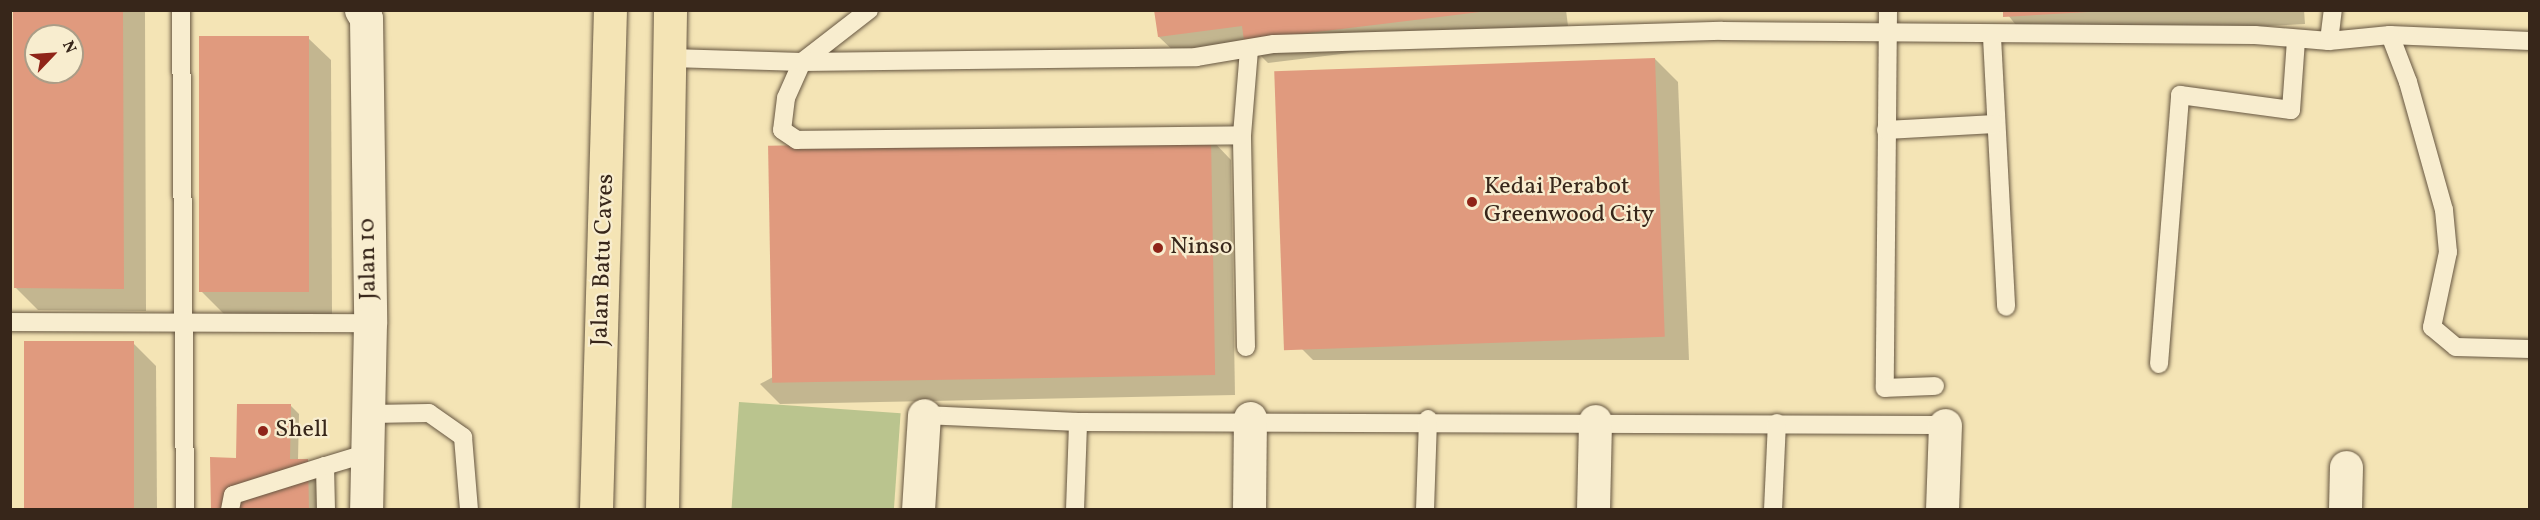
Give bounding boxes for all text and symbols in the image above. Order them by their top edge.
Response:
north arrow [24,24,84,84]
text: N [56,37,81,57]
street label: Jalan Batu Caves [587,173,621,347]
place label: Kedai Perabot Greenwood City [1484,174,1654,230]
marker: Kedai Perabot Greenwood City [1465,195,1479,209]
street label: Jalan 10 [354,218,384,300]
place label: Ninso [1170,234,1232,262]
marker: Ninso [1151,241,1165,255]
place label: Shell [275,417,328,445]
marker: Shell [256,424,270,438]

